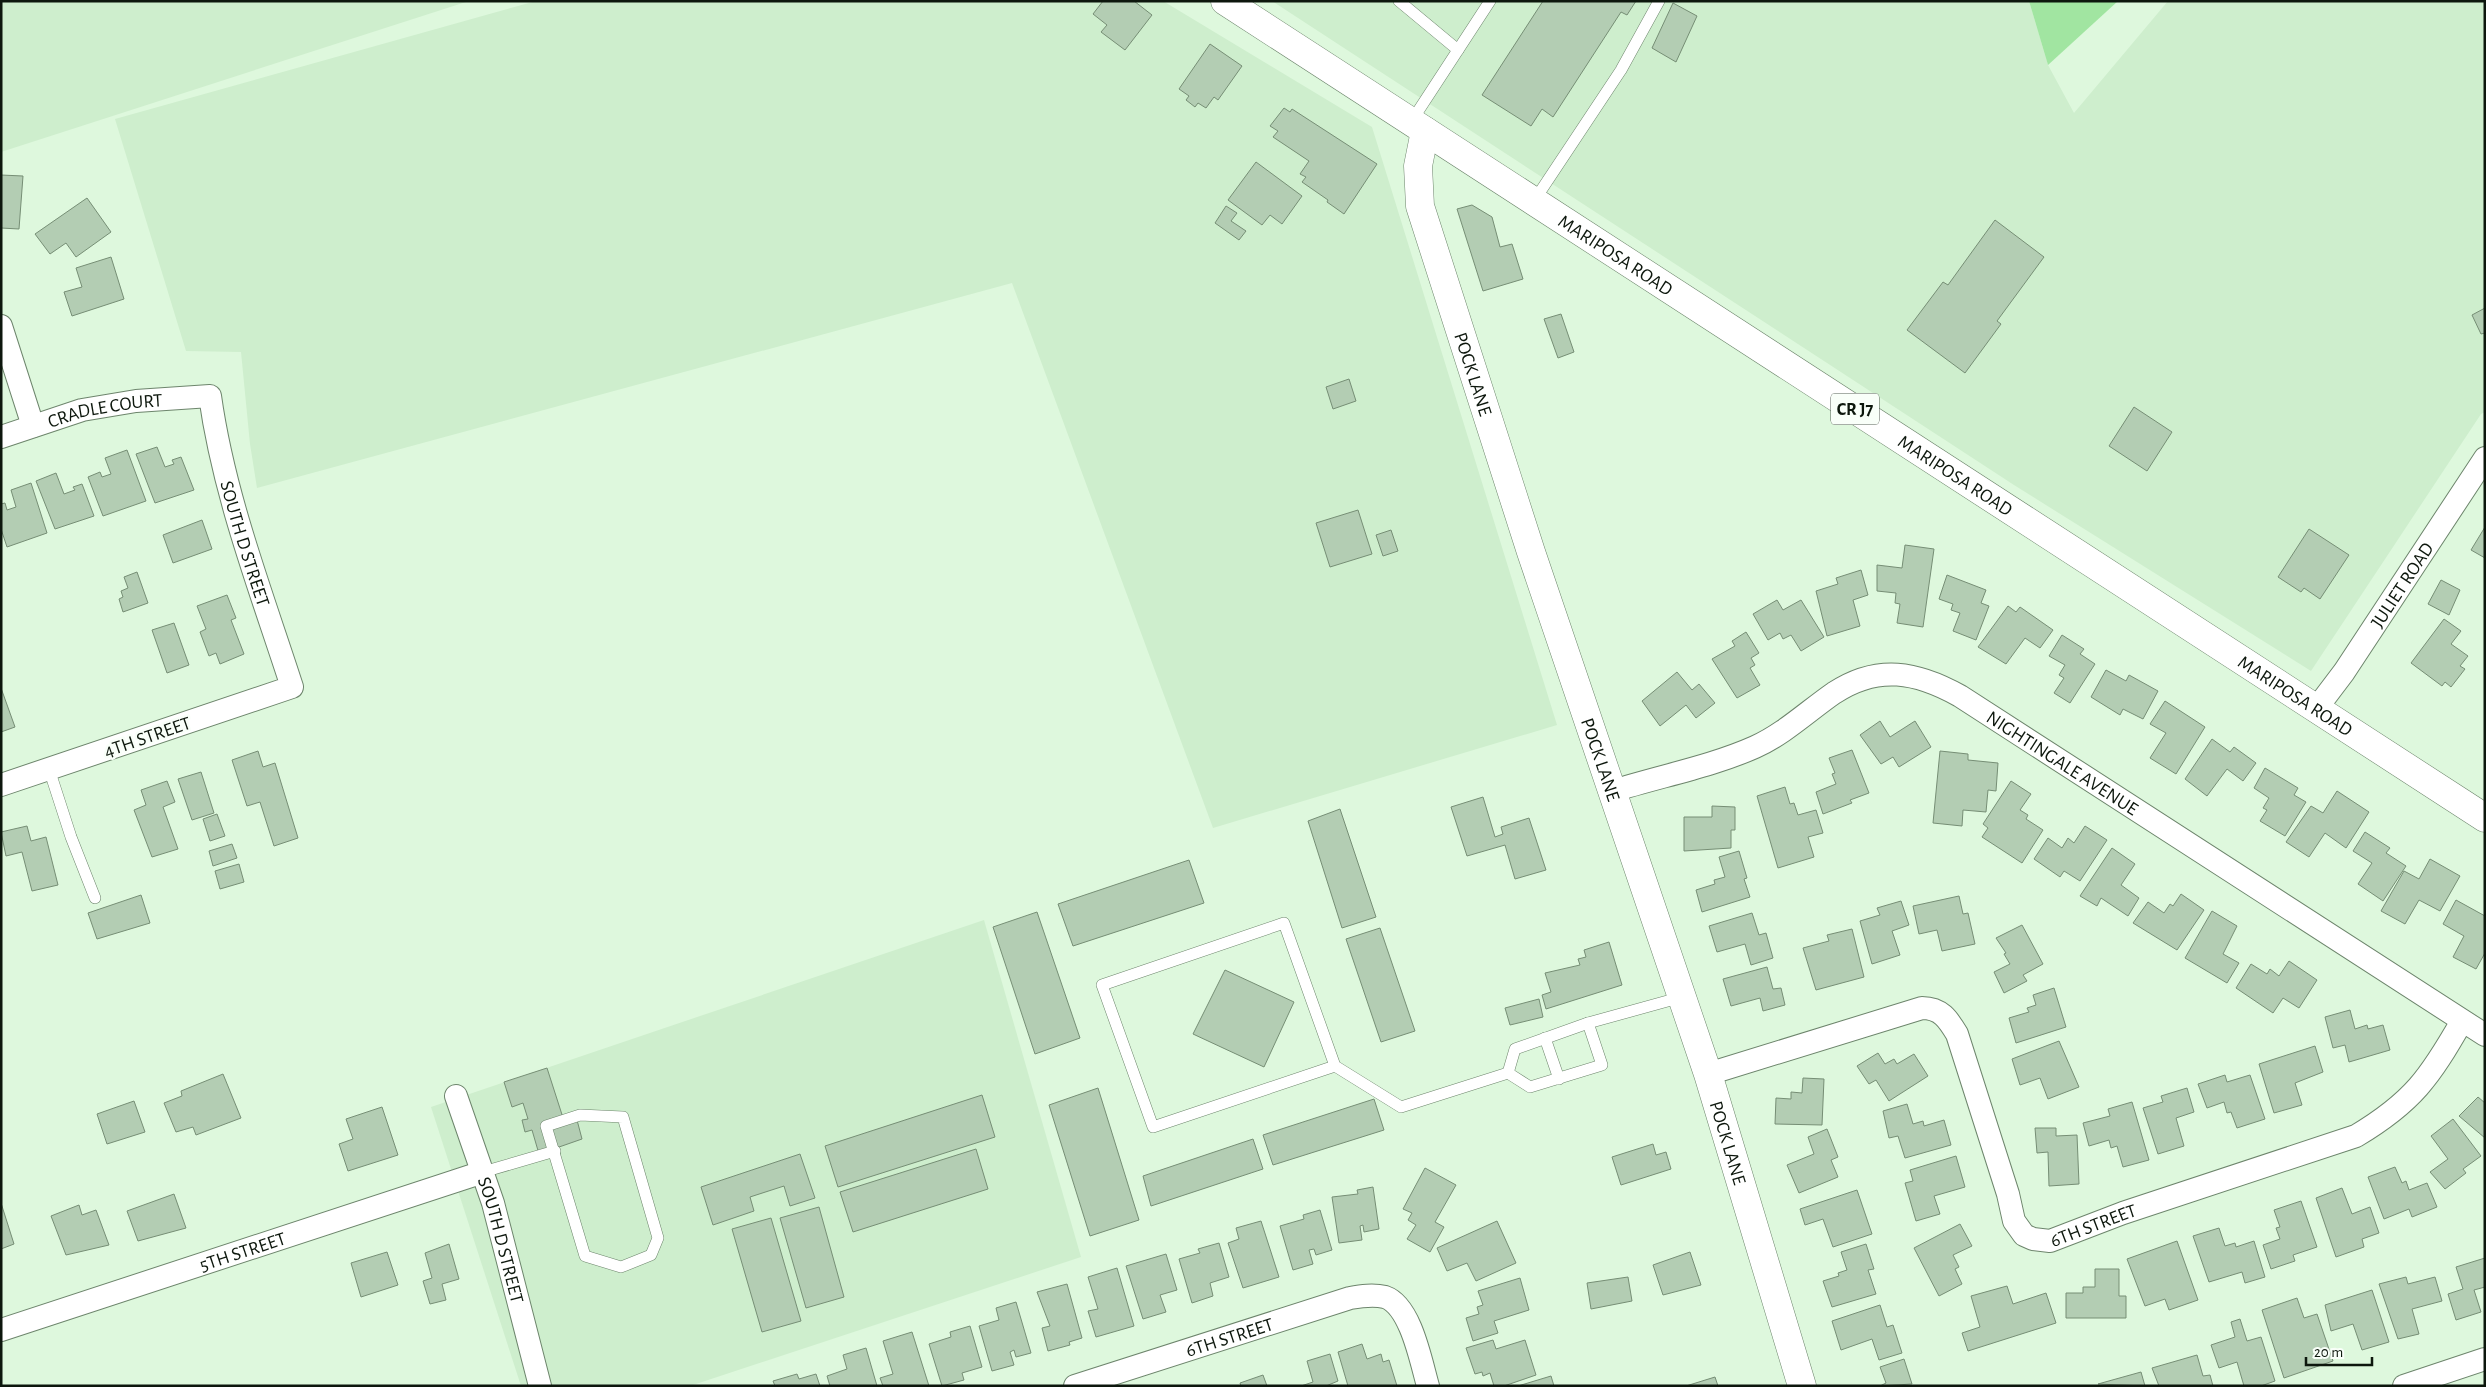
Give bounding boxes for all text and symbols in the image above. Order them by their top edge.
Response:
street label: MARIPOSA ROAD [1555,212,1676,300]
street label: POCK LANE [1450,330,1495,418]
street label: CRADLE COURT [45,391,163,432]
road number: CR J7 [1831,394,1879,424]
street label: MARIPOSA ROAD [1894,432,2016,520]
street label: SOUTH D STREET [216,479,272,609]
street label: JULIET ROAD [2368,539,2438,632]
street label: MARIPOSA ROAD [2234,653,2355,740]
street label: NIGHTINGALE AVENUE [1983,708,2141,819]
street label: 4TH STREET [101,714,193,761]
street label: POCK LANE [1577,716,1623,804]
street label: POCK LANE [1706,1099,1749,1187]
street label: SOUTH D STREET [474,1175,526,1305]
street label: 6TH STREET [2048,1201,2139,1251]
street label: 5TH STREET [197,1229,288,1275]
street label: 6TH STREET [1184,1315,1276,1361]
scale bar [2306,1334,2372,1366]
text: 20 m [2314,1345,2343,1360]

